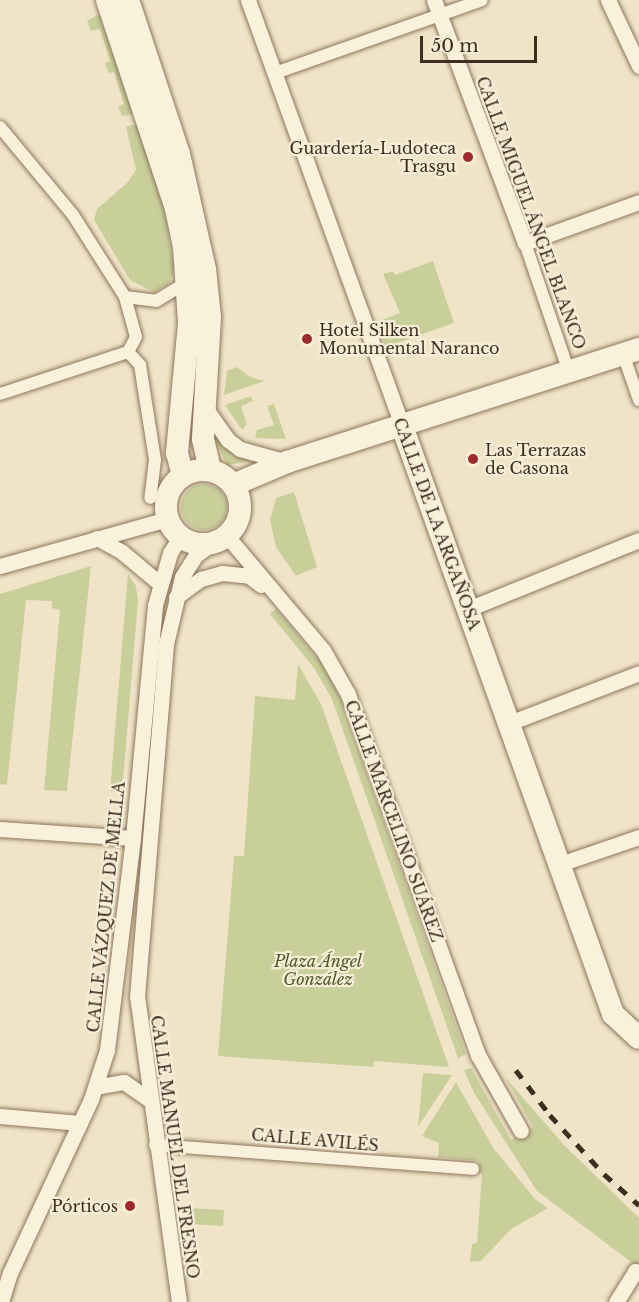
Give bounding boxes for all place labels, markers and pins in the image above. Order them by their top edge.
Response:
place label: Guardería-Ludoteca Trasgu [290,138,456,176]
marker: Guardería-Ludoteca Trasgu [461,150,475,164]
place label: Hotel Silken Monumental Naranco [319,320,500,358]
marker: Hotel Silken Monumental Naranco [300,332,314,346]
place label: Las Terrazas de Casona [485,440,587,478]
marker: Las Terrazas de Casona [466,452,480,466]
place label: Pórticos [52,1196,118,1216]
marker: Pórticos [123,1199,137,1213]

